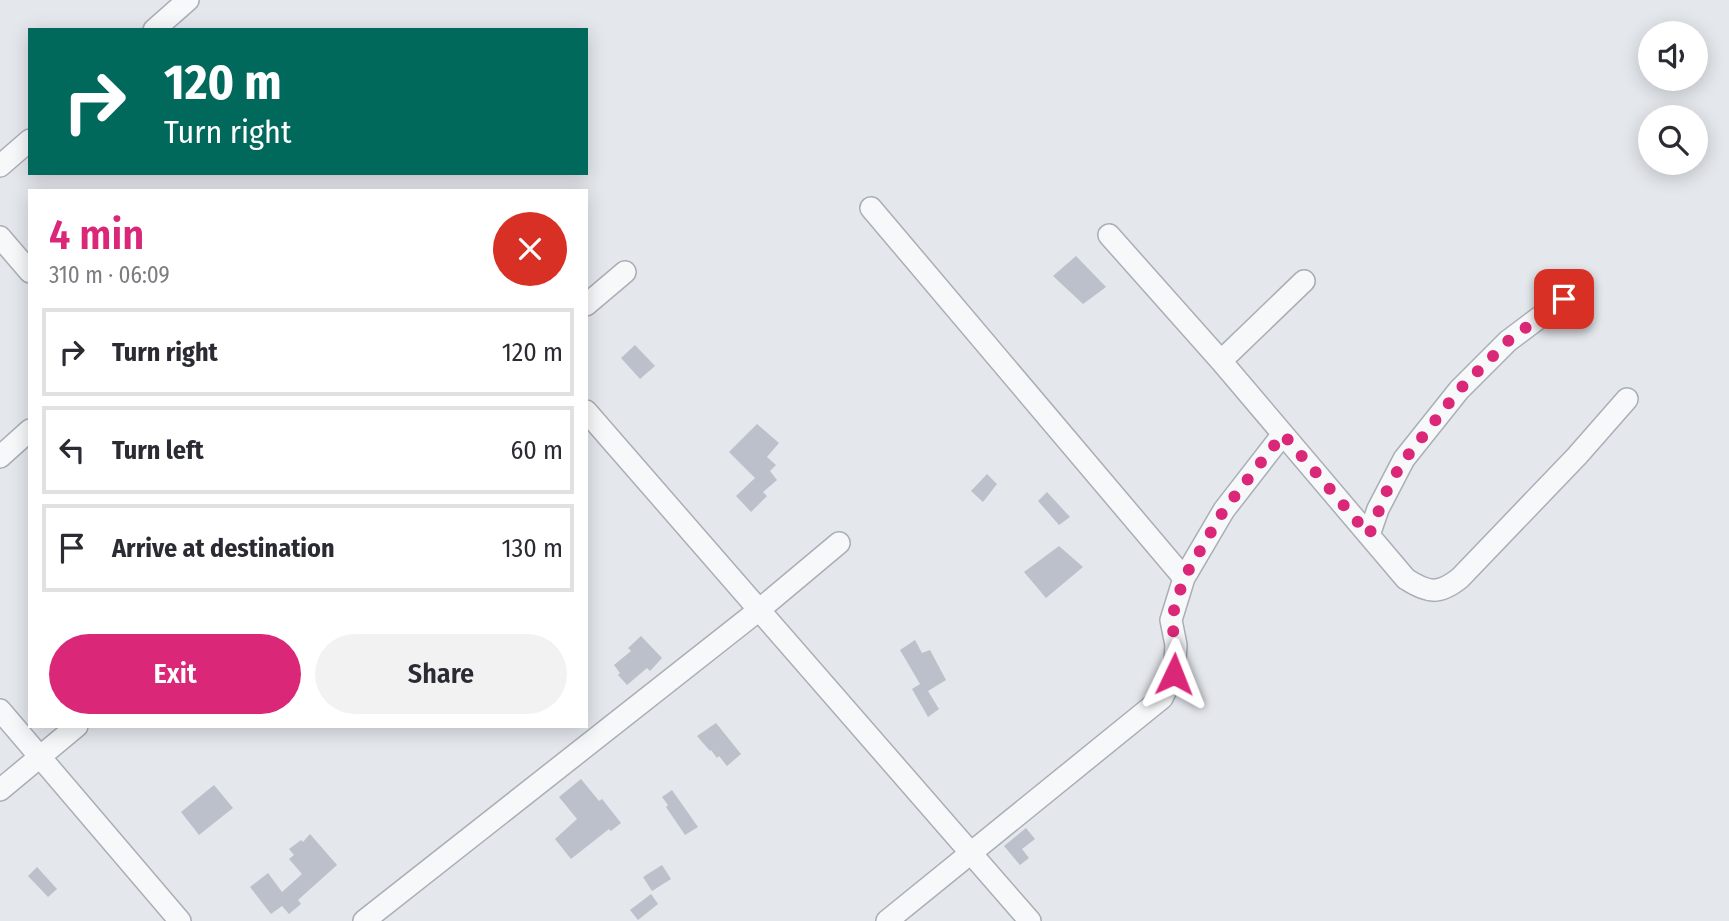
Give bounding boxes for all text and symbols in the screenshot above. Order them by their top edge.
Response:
map controls [1638,21,1708,175]
button: sound [1638,21,1708,91]
text: 120 m [164,53,282,112]
icon: right [49,56,140,147]
button: search [1638,105,1708,175]
text: Turn right [164,113,291,151]
text: 4 min [49,210,144,260]
button: close [493,212,567,286]
text: 310 m · 06:09 [49,261,170,289]
pin [1534,269,1594,329]
icon: arrive [1545,280,1583,318]
icon: right [53,333,91,371]
text: Turn right [112,337,218,368]
text: 120 m [502,337,563,368]
icon: left [53,431,91,469]
text: Turn left [112,435,204,466]
text: 60 m [510,435,563,466]
icon: arrive [53,529,91,567]
text: Arrive at destination [112,533,335,564]
text: 130 m [501,533,563,564]
button: Exit [49,634,301,714]
button: Share [315,634,567,714]
position arrow [1137,637,1211,711]

